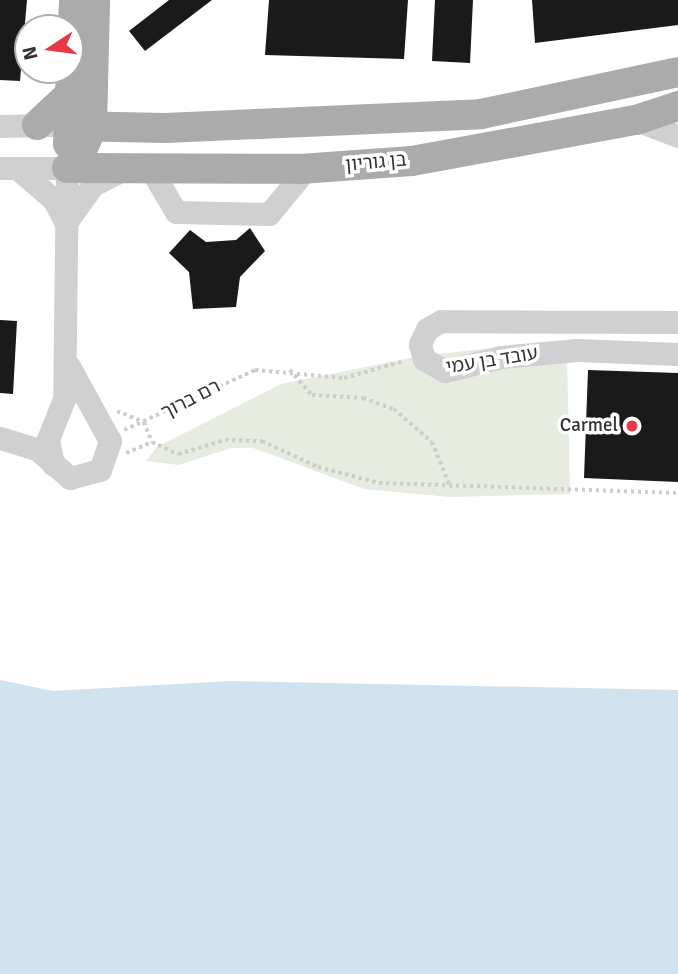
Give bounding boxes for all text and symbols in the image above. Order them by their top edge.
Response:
north arrow [14,14,84,84]
text: N [17,44,44,62]
street label: בן גוריון [344,149,408,177]
street label: עובד בן עמי [444,342,540,380]
street label: רם ברוך [158,375,224,425]
place label: Carmel [560,415,618,437]
marker: Carmel [624,418,640,434]

